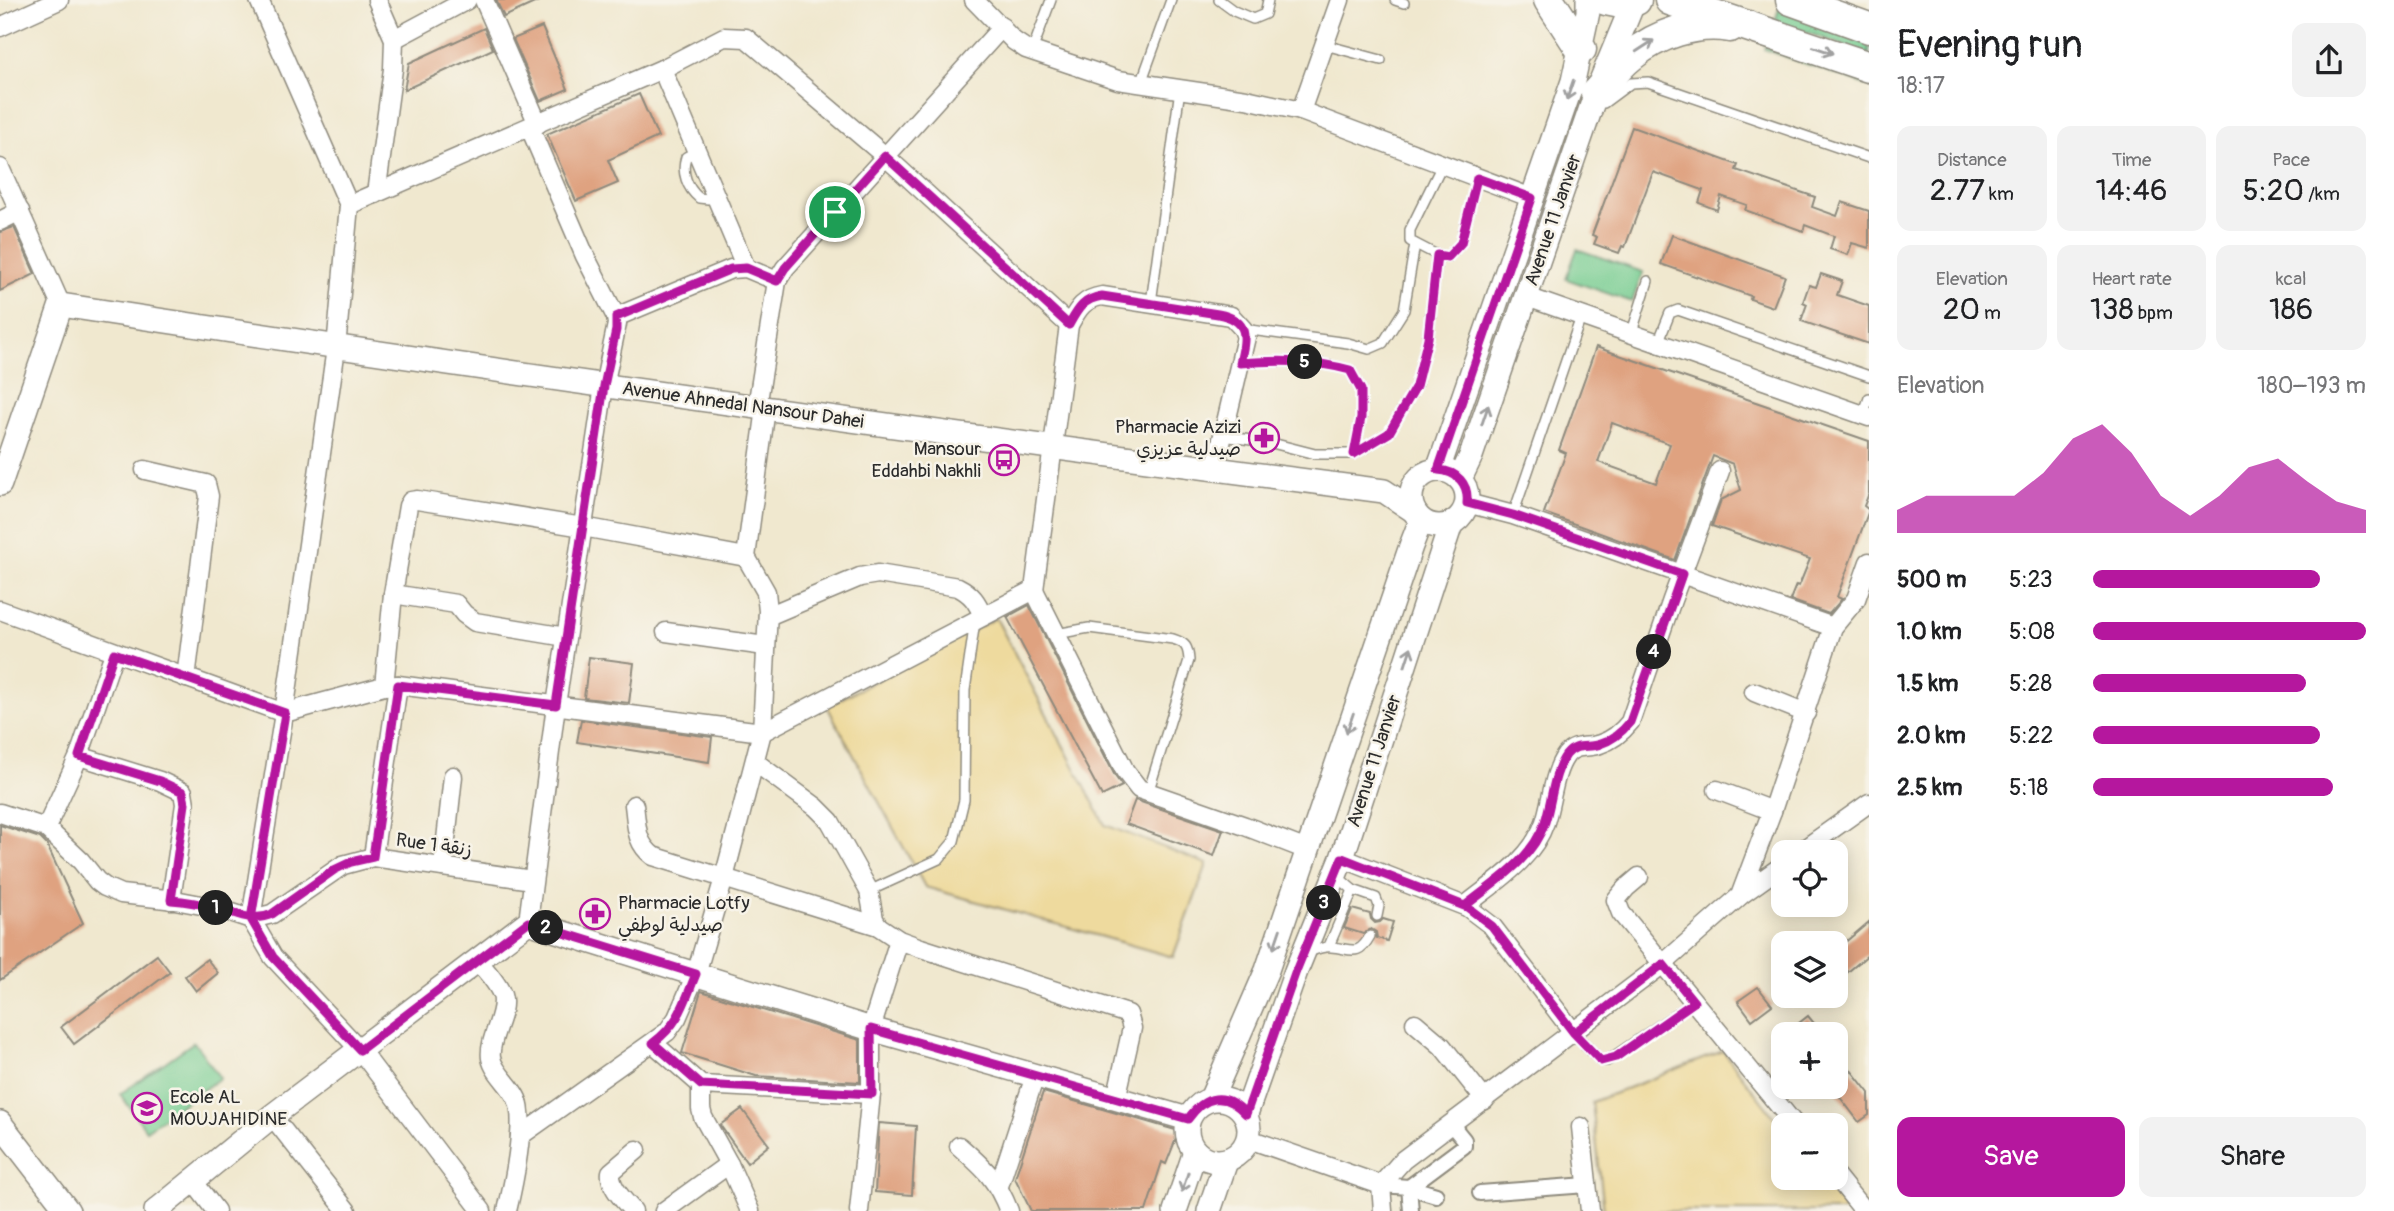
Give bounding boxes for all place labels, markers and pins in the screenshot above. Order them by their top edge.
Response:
pin [805,182,865,242]
pin: 5 [1288,344,1322,380]
place label: Pharmacie Azizi صيدلية عزيزي [1115,415,1241,463]
pharmacy icon: Pharmacie Azizi صيدلية عزيزي [1247,421,1281,455]
place label: Mansour Eddahbi Nakhli [872,437,981,483]
bus stop icon: Mansour Eddahbi Nakhli [987,443,1021,477]
pin: 4 [1636,634,1672,670]
pin: 3 [1306,886,1342,920]
pin: 1 [198,890,234,926]
place label: Pharmacie Lotfy صيدلية لوطفي [618,891,750,941]
pharmacy icon: Pharmacie Lotfy صيدلية لوطفي [578,897,612,931]
pin: 2 [528,911,564,946]
place label: Ecole AL MOUJAHIDINE [170,1085,287,1131]
school or university icon: Ecole AL MOUJAHIDINE [130,1091,164,1125]

